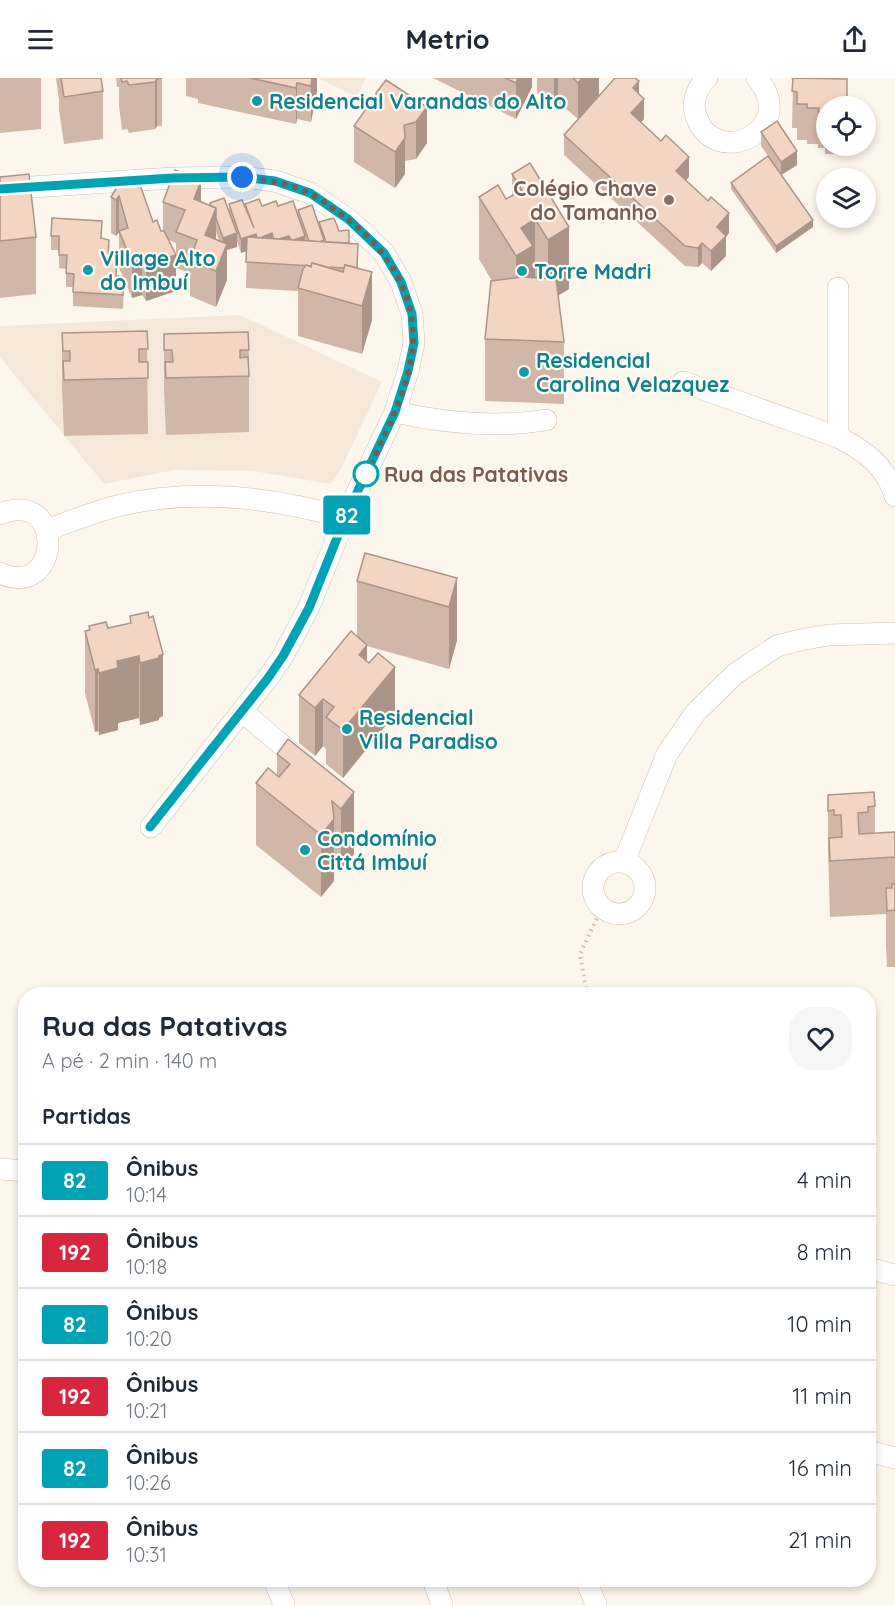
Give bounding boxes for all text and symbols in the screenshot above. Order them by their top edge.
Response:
text: Metrio [405,22,490,56]
icon: menu [24,23,57,56]
icon: share [838,23,871,56]
place label: Residencial Varandas do Alto [269,88,566,114]
marker: Residencial Varandas do Alto [250,94,264,108]
map controls [816,96,876,228]
button: locate [816,96,876,156]
your location [227,162,257,192]
button: layers [816,168,876,228]
place label: Colégio Chave do Tamanho [513,175,657,225]
marker: Colégio Chave do Tamanho [662,193,676,207]
place label: Village Alto do Imbuí [100,245,216,295]
place label: Torre Madri [534,258,651,284]
marker: Village Alto do Imbuí [81,263,95,277]
marker: Torre Madri [515,264,529,278]
place label: Residencial Carolina Velazquez [536,347,729,397]
marker: Residencial Carolina Velazquez [517,365,531,379]
marker: Rua das Patativas [353,461,379,487]
place label: Rua das Patativas [384,461,568,487]
line badge: 82 [320,496,374,534]
text: 82 [335,502,359,528]
place label: Residencial Villa Paradiso [359,704,498,754]
marker: Residencial Villa Paradiso [340,722,354,736]
place label: Condomínio Cittá Imbuí [317,825,437,875]
marker: Condomínio Cittá Imbuí [298,843,312,857]
button: heart [789,1007,852,1070]
text: Rua das Patativas [42,1008,288,1043]
text: A pé · 2 min · 140 m [42,1048,217,1073]
text: Partidas [42,1102,131,1130]
text: Ônibus [126,1154,198,1182]
text: 4 min [797,1166,852,1194]
text: 82 [63,1167,87,1193]
text: 10:14 [126,1182,167,1207]
text: Ônibus [126,1226,198,1254]
text: 8 min [797,1238,852,1266]
text: 192 [59,1239,91,1265]
text: 10:18 [126,1254,167,1279]
text: Ônibus [126,1298,198,1326]
text: 10 min [787,1310,852,1338]
text: 82 [63,1311,87,1337]
text: 10:20 [126,1326,172,1351]
text: Ônibus [126,1370,198,1398]
text: 11 min [792,1382,852,1410]
text: 192 [59,1383,91,1409]
text: 10:21 [126,1398,168,1423]
text: Ônibus [126,1442,198,1470]
text: 16 min [789,1454,852,1482]
text: 82 [63,1455,87,1481]
text: 10:26 [126,1470,171,1495]
text: Ônibus [126,1514,198,1542]
text: 21 min [788,1526,852,1554]
text: 192 [59,1527,91,1553]
text: 10:31 [126,1542,167,1567]

